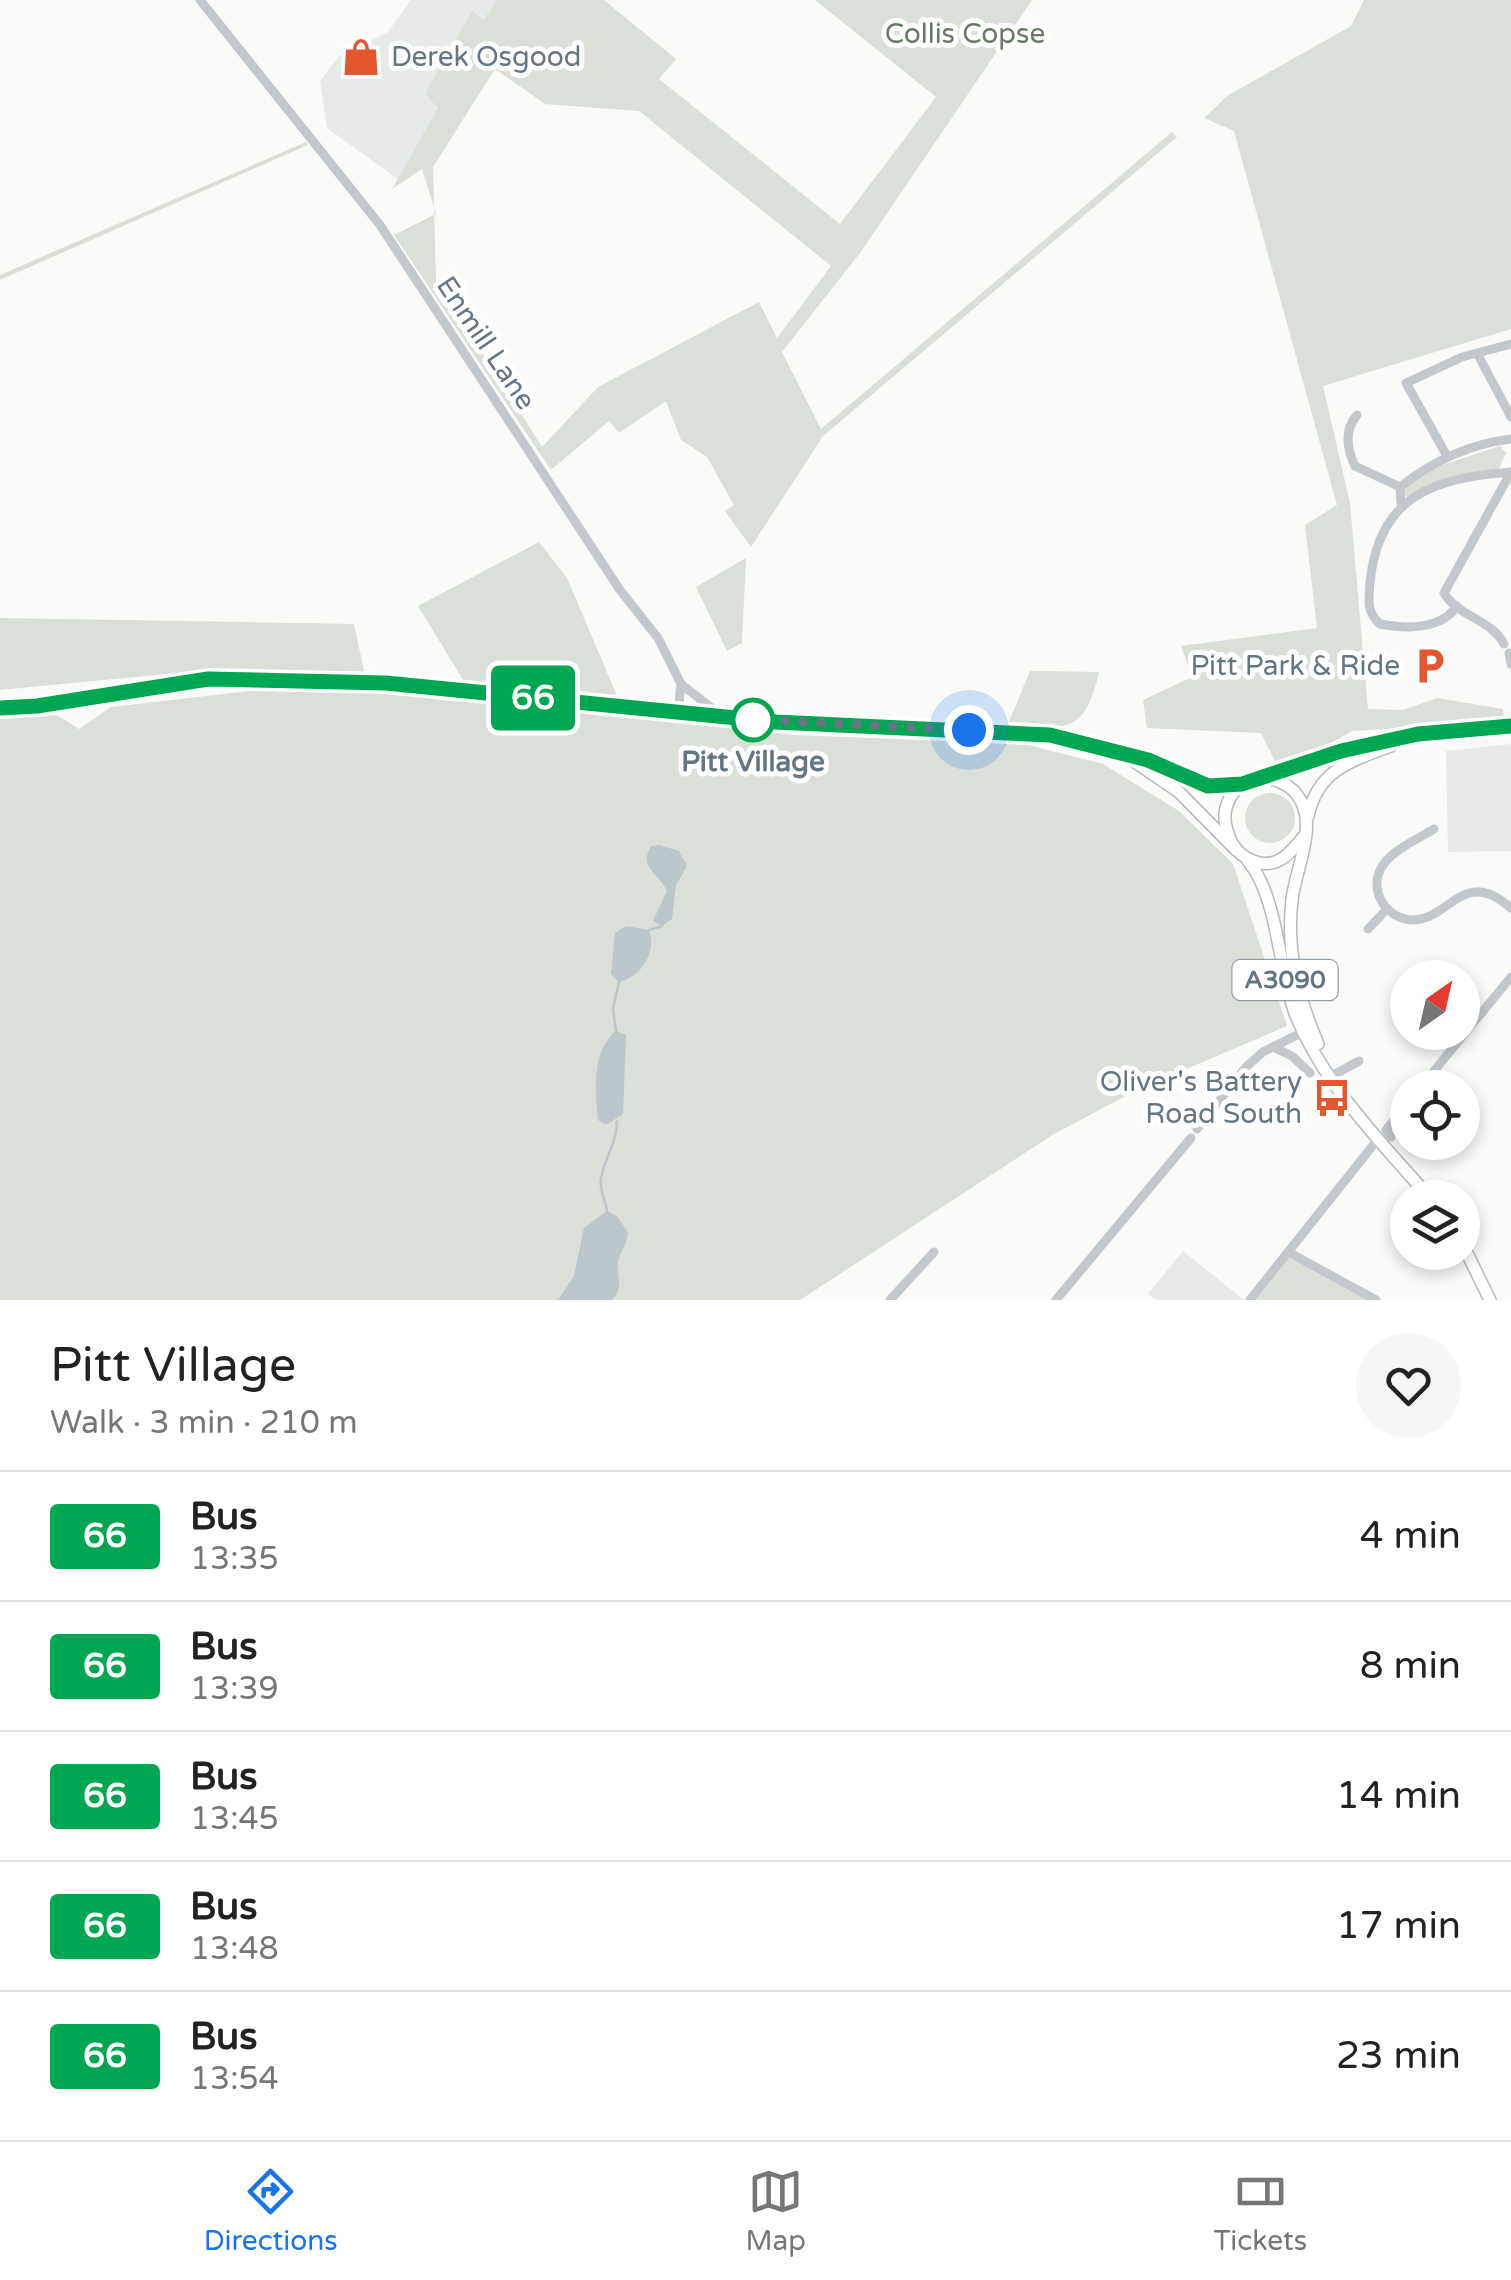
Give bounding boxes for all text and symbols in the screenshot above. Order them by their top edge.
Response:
park label: Collis Copse [885,17,1045,51]
shop icon: Derek Osgood [340,36,382,78]
place label: Derek Osgood [391,40,581,74]
street label: Enmill Lane [429,270,543,416]
parking icon: Pitt Park & Ride [1409,645,1451,687]
place label: Pitt Park & Ride [1190,649,1400,683]
line badge: 66 [488,666,578,730]
text: 66 [511,677,555,719]
marker: Pitt Village [732,699,774,741]
your location [944,705,994,755]
place label: Pitt Village [681,745,825,779]
road number: A3090 [1232,960,1338,1000]
north arrow [1390,960,1480,1050]
map controls [1390,960,1480,1270]
place label: Oliver's Battery Road South [1100,1065,1302,1131]
button: locate [1390,1070,1480,1160]
bus stop icon: Oliver's Battery Road South [1311,1077,1353,1119]
button: layers [1390,1180,1480,1270]
button: heart [1356,1333,1461,1438]
text: Pitt Village [50,1337,296,1395]
text: Walk · 3 min · 210 m [50,1404,358,1442]
text: Bus [190,1494,257,1540]
text: 4 min [1360,1513,1461,1559]
text: 66 [83,1515,127,1557]
text: 13:35 [190,1540,279,1578]
text: Bus [190,1624,257,1670]
text: 8 min [1360,1643,1461,1689]
text: 66 [83,1645,127,1687]
text: 13:39 [190,1670,279,1708]
text: Bus [190,1754,257,1800]
text: 14 min [1336,1773,1461,1819]
text: 66 [83,1775,127,1817]
text: 13:45 [190,1800,279,1838]
text: Bus [190,1884,257,1930]
text: 17 min [1336,1903,1461,1949]
text: 66 [83,1905,127,1947]
text: 13:48 [190,1930,279,1968]
text: Bus [190,2014,257,2060]
text: 23 min [1336,2033,1461,2079]
text: 66 [83,2035,127,2077]
text: 13:54 [190,2060,279,2098]
tab: Directions [204,2164,338,2258]
tab: Map [745,2164,806,2258]
tab: Tickets [1214,2164,1307,2258]

